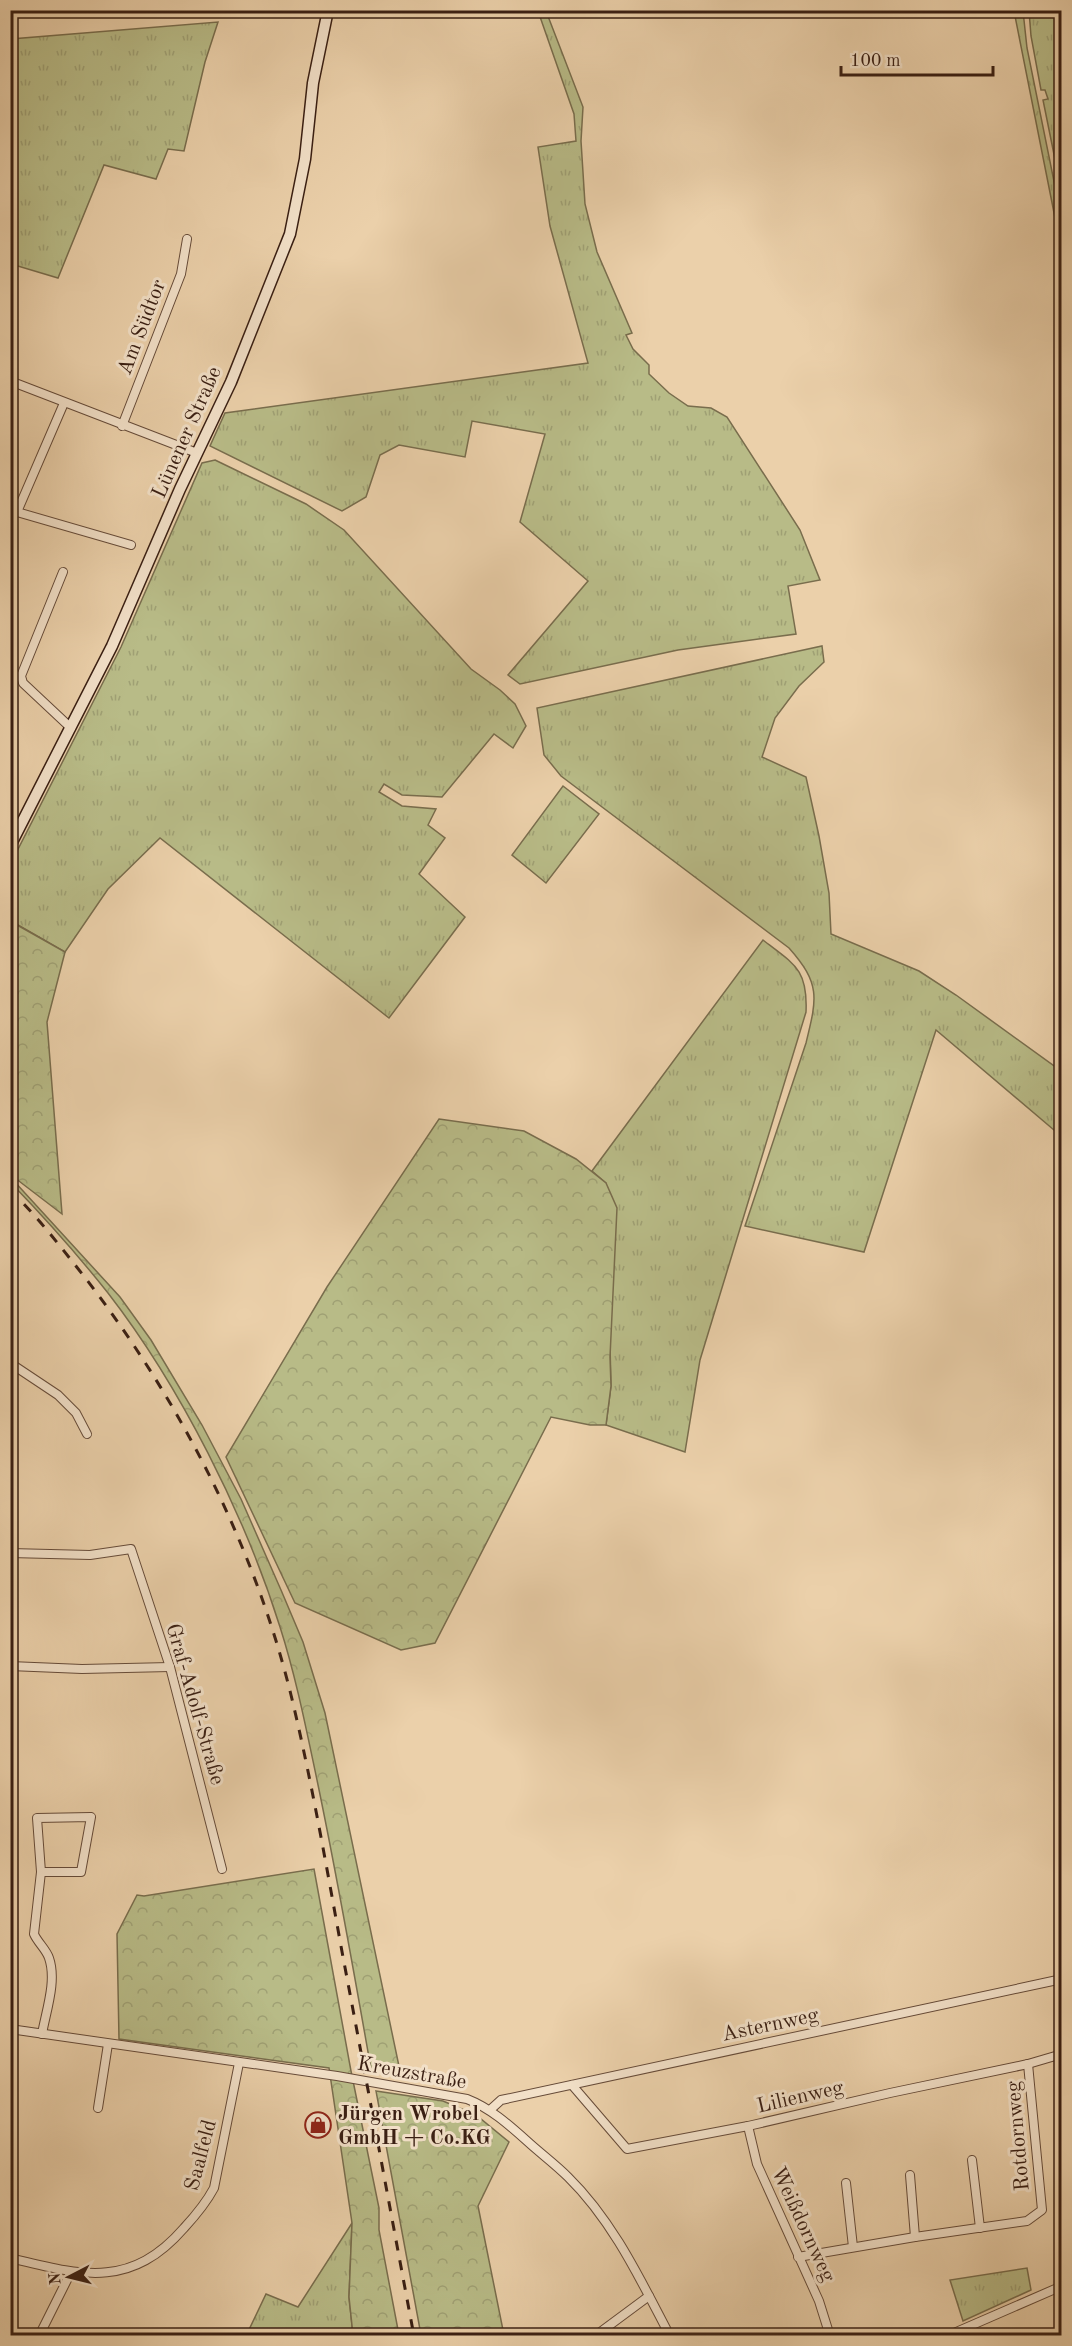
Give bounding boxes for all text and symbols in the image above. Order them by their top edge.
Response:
scale bar [841,39,992,77]
text: 100 m [850,52,901,70]
street label: Am Südtor [115,277,170,378]
street label: Lünener Straße [149,364,226,502]
street label: Graf-Adolf-Straße [161,1621,228,1787]
street label: Asternweg [720,2005,821,2046]
street label: Kreuzstraße [355,2054,468,2093]
street label: Lilienweg [755,2077,846,2118]
street label: Rotdornweg [1003,2079,1034,2192]
place label: Jürgen Wrobel GmbH + Co.KG [338,2104,491,2149]
shop icon: Jürgen Wrobel GmbH + Co.KG [303,2110,333,2140]
street label: Saalfeld [182,2118,221,2193]
street label: Weißdornweg [767,2164,839,2286]
north arrow [39,2247,99,2307]
text: N [47,2271,65,2286]

